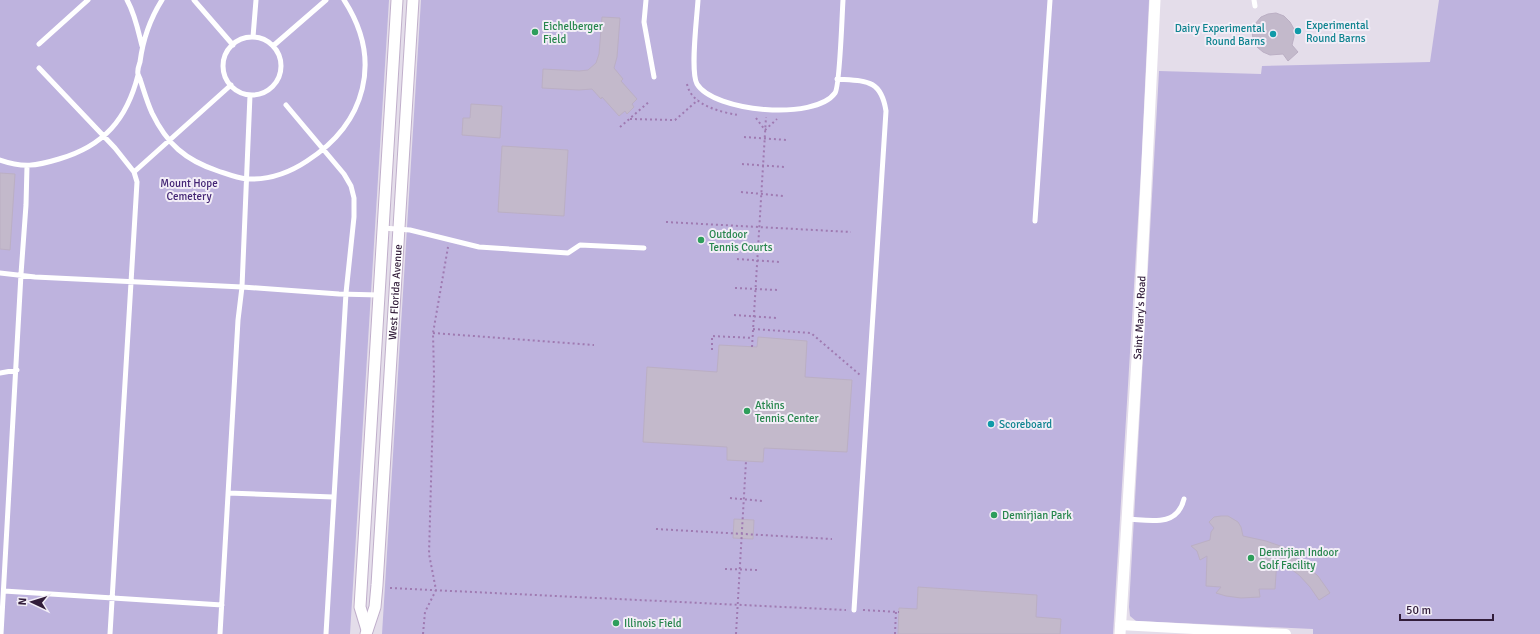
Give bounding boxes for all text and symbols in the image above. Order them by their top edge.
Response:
place label: Experimental Round Barns [1306,19,1369,45]
place label: Eichelberger Field [543,20,603,46]
place label: Dairy Experimental Round Barns [1175,22,1265,48]
marker: Experimental Round Barns [1293,26,1303,36]
marker: Eichelberger Field [530,27,540,37]
marker: Dairy Experimental Round Barns [1268,29,1278,39]
park label: Mount Hope Cemetery [160,177,218,203]
place label: Outdoor Tennis Courts [709,228,773,254]
marker: Outdoor Tennis Courts [696,235,706,245]
street label: West Florida Avenue [386,244,404,340]
street label: Saint Mary's Road [1130,275,1148,360]
place label: Atkins Tennis Center [755,399,819,425]
marker: Atkins Tennis Center [742,406,752,416]
place label: Scoreboard [999,418,1052,431]
marker: Scoreboard [986,419,996,429]
place label: Demirjian Park [1002,509,1072,522]
marker: Demirjian Park [989,510,999,520]
place label: Demirjian Indoor Golf Facility [1259,546,1338,572]
marker: Demirjian Indoor Golf Facility [1246,553,1256,563]
north arrow [12,582,52,622]
scale bar [1400,596,1493,622]
text: N [16,597,29,606]
text: 50 m [1406,603,1431,618]
place label: Illinois Field [624,617,682,630]
marker: Illinois Field [611,618,621,628]

